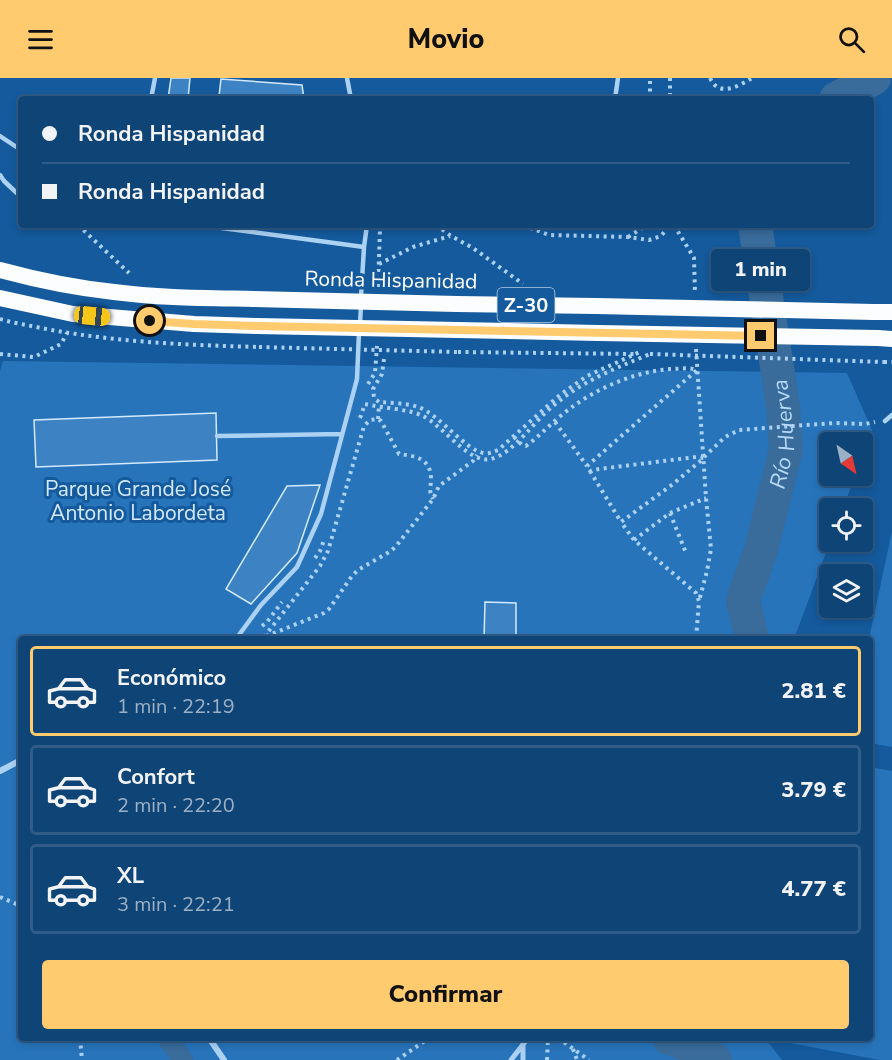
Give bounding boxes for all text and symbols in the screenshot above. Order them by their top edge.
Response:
text: Movio [408,21,484,58]
icon: menu [24,23,57,56]
icon: search [835,23,868,56]
text: Ronda Hispanidad [78,119,265,149]
text: Ronda Hispanidad [78,177,265,207]
callout: 1 min [712,249,810,291]
text: 1 min [734,256,787,283]
street label: Ronda Hispanidad [304,264,478,296]
road number: Z-30 [498,288,554,322]
car [73,305,111,327]
route start [136,307,163,334]
route end [747,322,774,349]
water label: Río Huerva [763,377,802,492]
north arrow [819,432,873,486]
map controls [819,432,873,618]
park label: Parque Grande José Antonio Labordeta [45,475,231,527]
button: locate [819,498,873,552]
button: layers [819,564,873,618]
text: Económico [117,663,226,693]
icon: car [45,664,99,718]
text: 2.81 € [781,676,846,706]
text: 1 min · 22:19 [117,693,235,720]
text: Confort [117,762,195,792]
icon: car [45,763,99,817]
text: 3.79 € [781,775,846,805]
text: 2 min · 22:20 [117,792,235,819]
text: XL [117,861,144,891]
icon: car [45,862,99,916]
text: 4.77 € [781,874,846,904]
text: 3 min · 22:21 [117,891,235,918]
button: Confirmar [42,960,849,1029]

